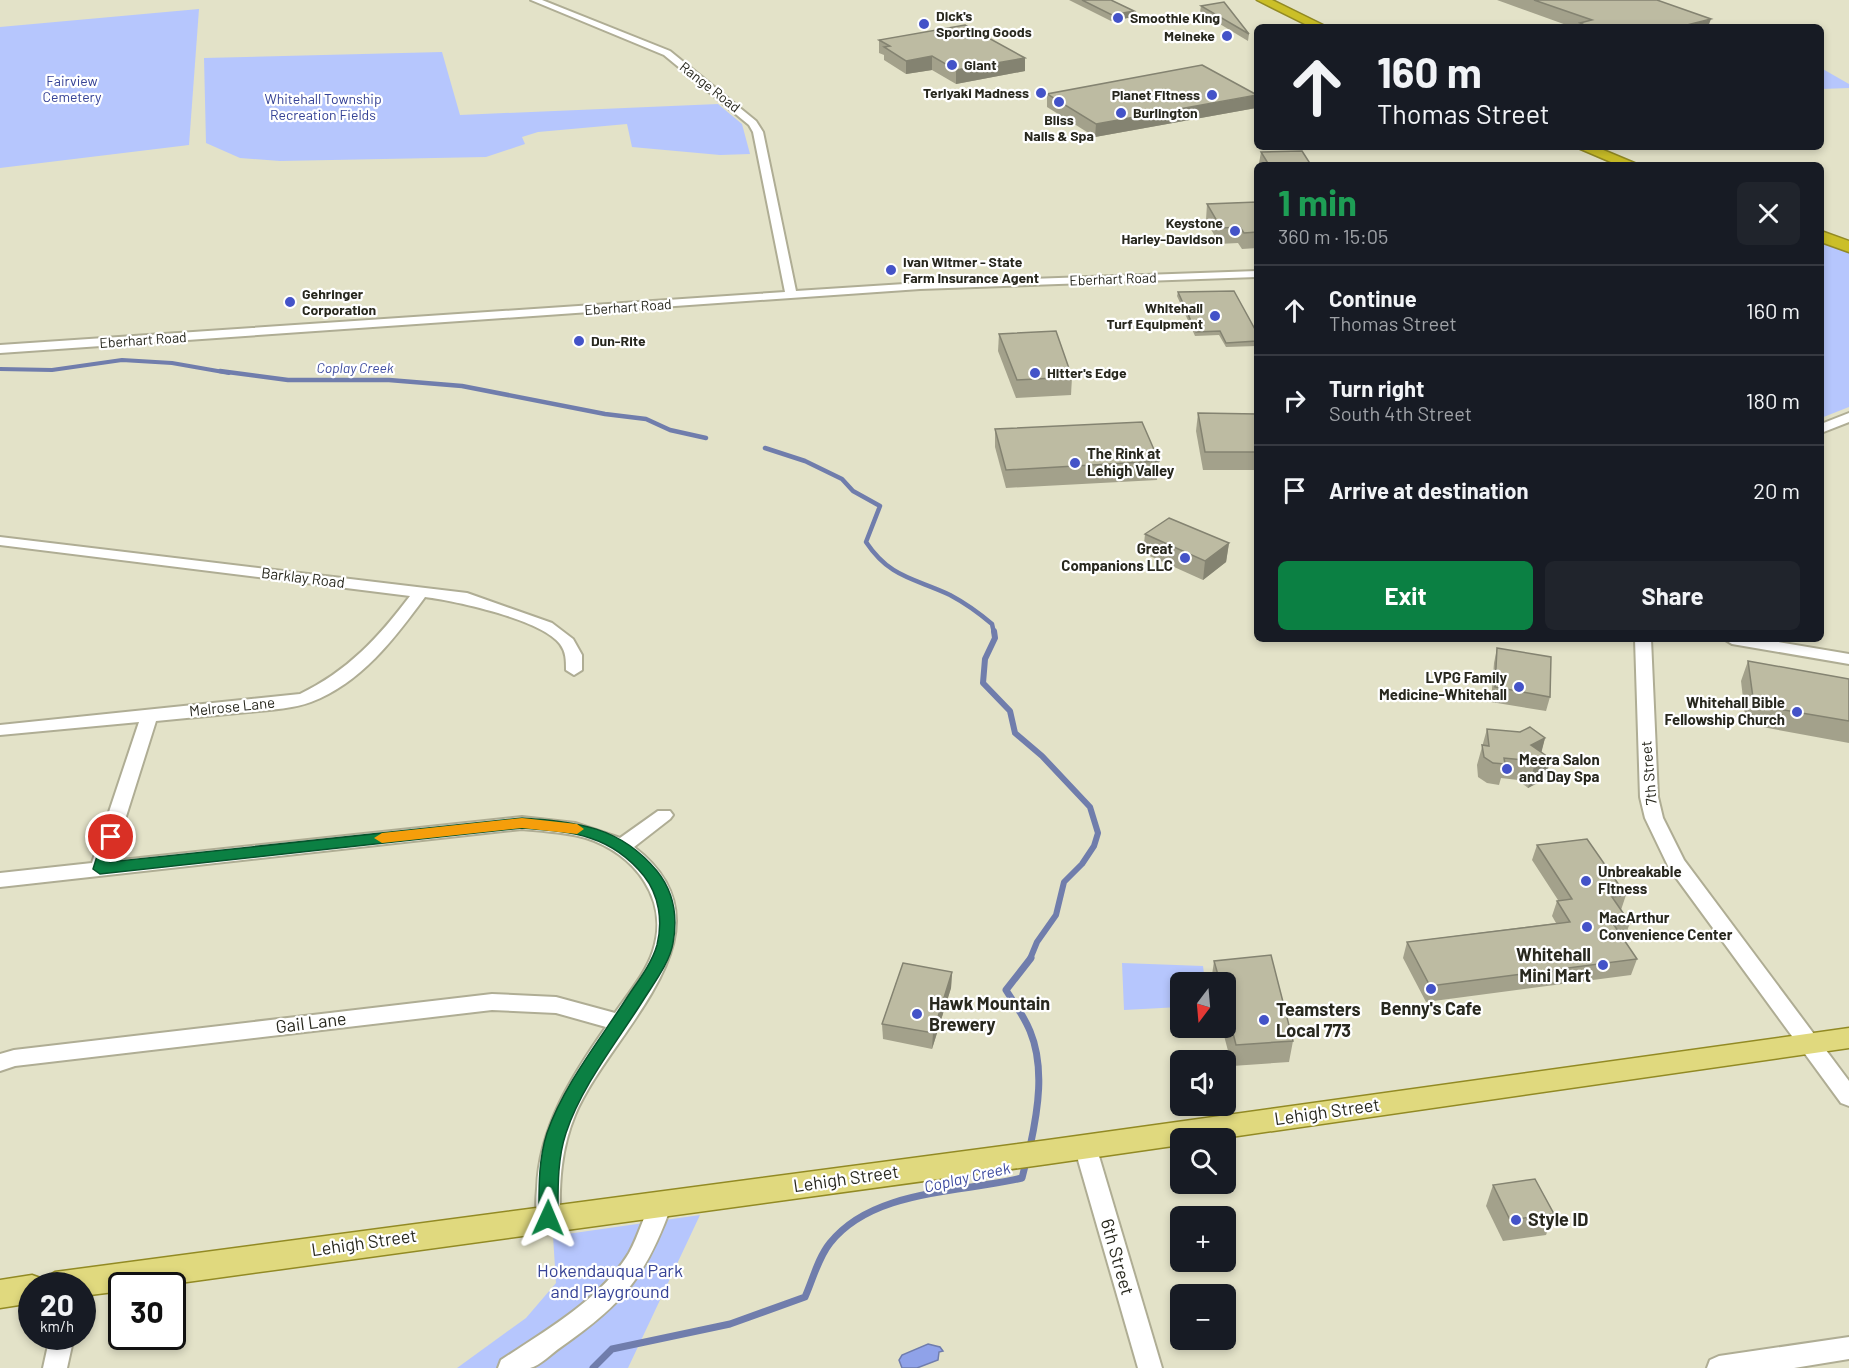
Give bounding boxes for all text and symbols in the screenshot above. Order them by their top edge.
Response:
place label: Dick's Sporting Goods [936,7,1032,40]
place label: Smoothie King [1130,9,1220,26]
marker: Smoothie King [1111,11,1125,25]
marker: Dick's Sporting Goods [917,17,931,31]
place label: Meineke [1164,27,1215,44]
marker: Meineke [1220,29,1234,43]
text: 160 m [1377,46,1482,96]
icon: ahead [1278,48,1356,126]
place label: Giant [964,56,997,73]
street label: Range Road [677,58,744,115]
marker: Giant [945,58,959,72]
park label: Fairview Cemetery [42,72,102,105]
place label: Teriyaki Madness [923,84,1029,101]
marker: Teriyaki Madness [1034,86,1048,100]
place label: Planet Fitness [1112,86,1200,103]
marker: Planet Fitness [1205,88,1219,102]
park label: Whitehall Township Recreation Fields [264,90,382,123]
marker: Bliss Nails & Spa [1052,95,1066,109]
text: Thomas Street [1377,97,1550,129]
place label: Burlington [1133,104,1198,121]
marker: Burlington [1114,106,1128,120]
place label: Bliss Nails & Spa [1024,111,1094,144]
text: 1 min [1278,180,1357,223]
button: close [1737,182,1800,245]
place label: Keystone Harley-Davidson [1121,214,1223,247]
marker: Keystone Harley-Davidson [1228,224,1242,238]
text: 360 m · 15:05 [1278,224,1388,248]
place label: Ivan Witmer - State Farm Insurance Agent [903,253,1039,286]
marker: Ivan Witmer - State Farm Insurance Agent [884,263,898,277]
street label: Eberhart Road [1069,268,1157,289]
place label: Gehringer Corporation [302,285,376,318]
text: Continue [1329,285,1417,311]
icon: ahead [1278,294,1311,327]
marker: Gehringer Corporation [283,295,297,309]
street label: Eberhart Road [584,295,672,318]
text: 160 m [1746,297,1800,323]
place label: Whitehall Turf Equipment [1107,299,1203,332]
marker: Whitehall Turf Equipment [1208,309,1222,323]
text: Thomas Street [1329,311,1457,335]
street label: Eberhart Road [99,328,187,351]
place label: Dun-Rite [591,332,646,349]
marker: Dun-Rite [572,334,586,348]
water label: Coplay Creek [316,359,394,376]
place label: Hitter's Edge [1047,364,1127,381]
marker: Hitter's Edge [1028,366,1042,380]
text: Turn right [1329,375,1424,401]
icon: right [1278,384,1311,417]
text: 180 m [1746,387,1800,413]
text: South 4th Street [1329,401,1472,425]
place label: The Rink at Lehigh Valley [1087,444,1175,479]
marker: The Rink at Lehigh Valley [1068,456,1082,470]
icon: arrive [1278,474,1311,507]
text: Arrive at destination [1329,477,1528,503]
text: 20 m [1753,477,1800,503]
place label: Great Companions LLC [1061,539,1173,574]
marker: Great Companions LLC [1178,551,1192,565]
button: Exit [1278,561,1533,630]
button: Share [1545,561,1800,630]
street label: Barklay Road [260,563,346,591]
place label: LVPG Family Medicine-Whitehall [1379,668,1507,703]
marker: LVPG Family Medicine-Whitehall [1512,680,1526,694]
street label: Melrose Lane [188,693,276,719]
place label: Whitehall Bible Fellowship Church [1664,693,1785,728]
marker: Whitehall Bible Fellowship Church [1790,705,1804,719]
street label: 7th Street [1636,740,1660,806]
place label: Meera Salon and Day Spa [1519,750,1600,785]
marker: Meera Salon and Day Spa [1500,762,1514,776]
pin [85,811,136,862]
icon: arrive [94,820,127,853]
place label: Unbreakable FItness [1598,862,1682,897]
marker: Unbreakable FItness [1579,874,1593,888]
place label: MacArthur Convenience Center [1599,908,1733,943]
marker: MacArthur Convenience Center [1580,920,1594,934]
place label: Whitehall Mini Mart [1516,943,1591,986]
marker: Whitehall Mini Mart [1596,958,1610,972]
north arrow [1170,972,1236,1038]
map controls [1170,972,1236,1350]
marker: Benny's Cafe [1424,982,1438,996]
place label: Hawk Mountain Brewery [929,992,1050,1035]
place label: Benny's Cafe [1380,997,1482,1019]
place label: Teamsters Local 773 [1276,998,1361,1041]
street label: Gail Lane [274,1007,347,1037]
marker: Hawk Mountain Brewery [910,1007,924,1021]
marker: Teamsters Local 773 [1257,1013,1271,1027]
button: sound [1170,1050,1236,1116]
street label: Lehigh Street [1273,1093,1381,1129]
button: search [1170,1128,1236,1194]
water label: Coplay Creek [922,1157,1012,1196]
street label: Lehigh Street [792,1160,900,1196]
position arrow [516,1186,580,1250]
button: + [1170,1206,1236,1272]
place label: Style ID [1528,1208,1588,1230]
marker: Style ID [1509,1213,1523,1227]
street label: 6th Street [1097,1216,1139,1297]
street label: Lehigh Street [310,1224,418,1260]
park label: Hokendauqua Park and Playground [537,1259,683,1302]
speed limit sign: 30 [108,1272,186,1350]
button: − [1170,1284,1236,1350]
text: 20 [40,1286,74,1322]
text: km/h [40,1317,74,1335]

